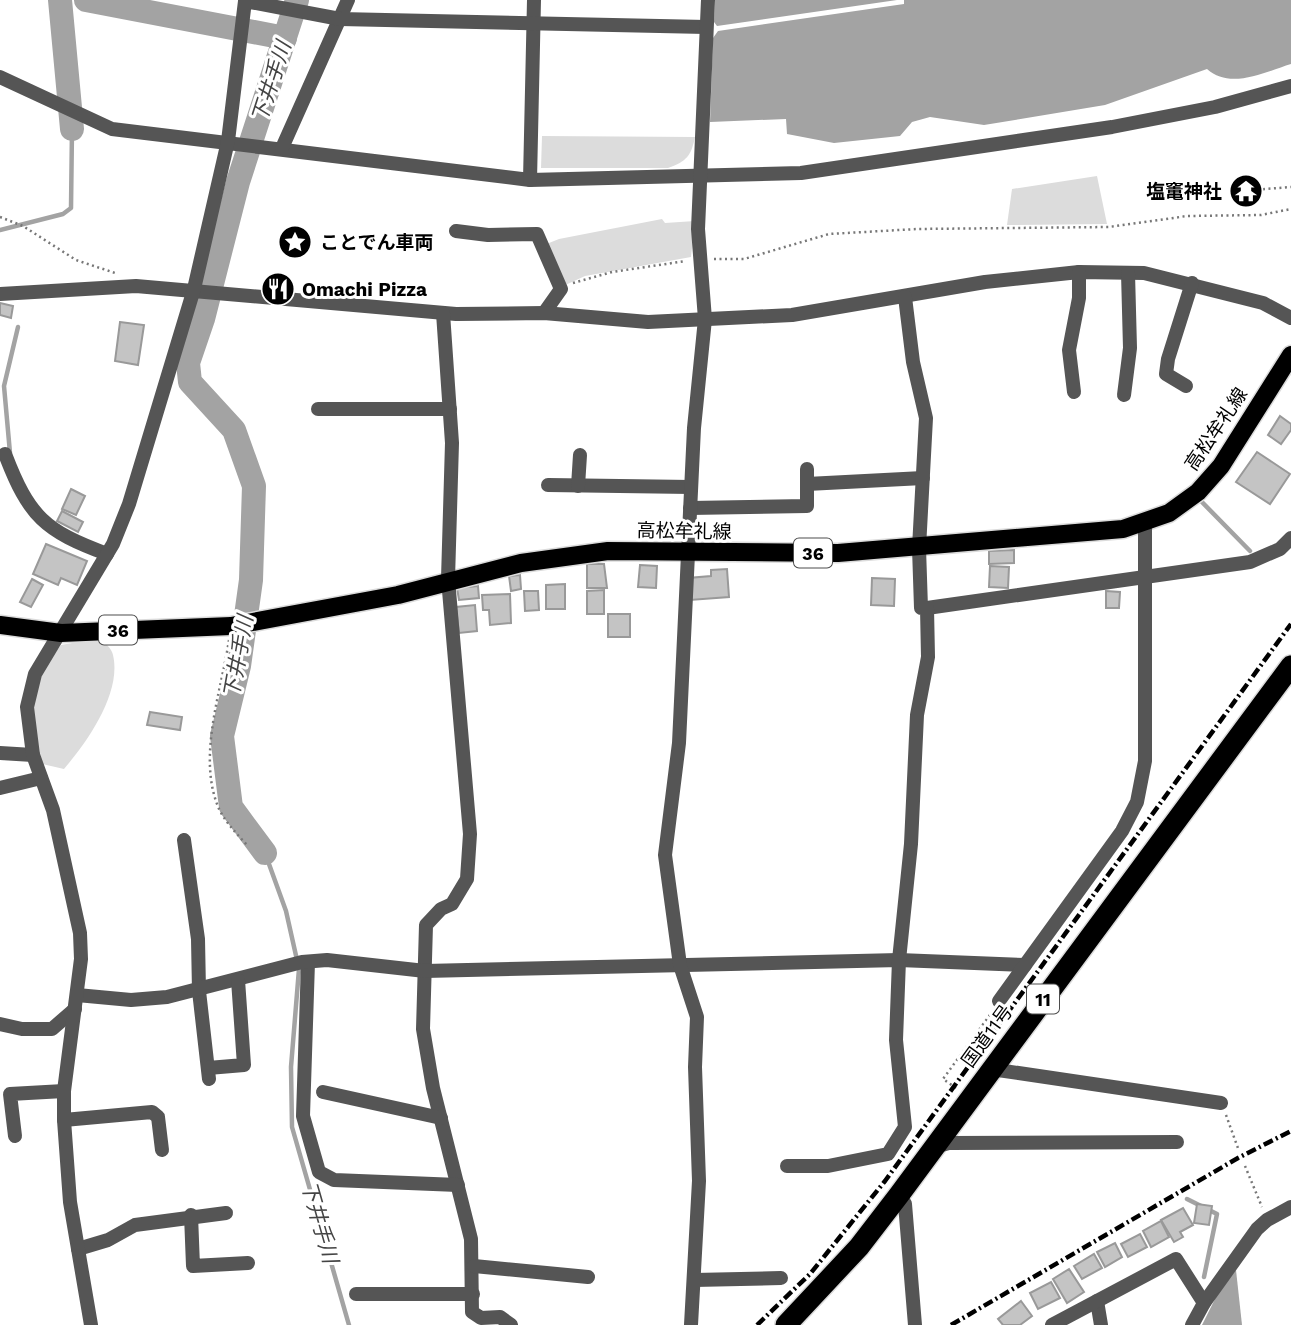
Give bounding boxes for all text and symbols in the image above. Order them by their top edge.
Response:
water label: 下井手川 [246,36,296,126]
temple icon: 塩竃神社 [1227,172,1265,210]
place label: 塩竃神社 [1146,180,1222,203]
place icon: ことでん車両 [276,223,314,261]
place label: ことでん車両 [320,231,433,254]
restaurant icon: Omachi Pizza [259,270,297,308]
place label: Omachi Pizza [302,278,427,301]
street label: 高松牟礼線 [1180,383,1252,475]
street label: 高松牟礼線 [636,519,732,543]
road number: 36 [794,538,832,568]
water label: 下井手川 [218,611,258,701]
road number: 36 [99,616,137,644]
road number: 11 [1027,984,1059,1014]
street label: 国道11号 [957,1000,1017,1072]
water label: 下井手川 [296,1178,344,1268]

